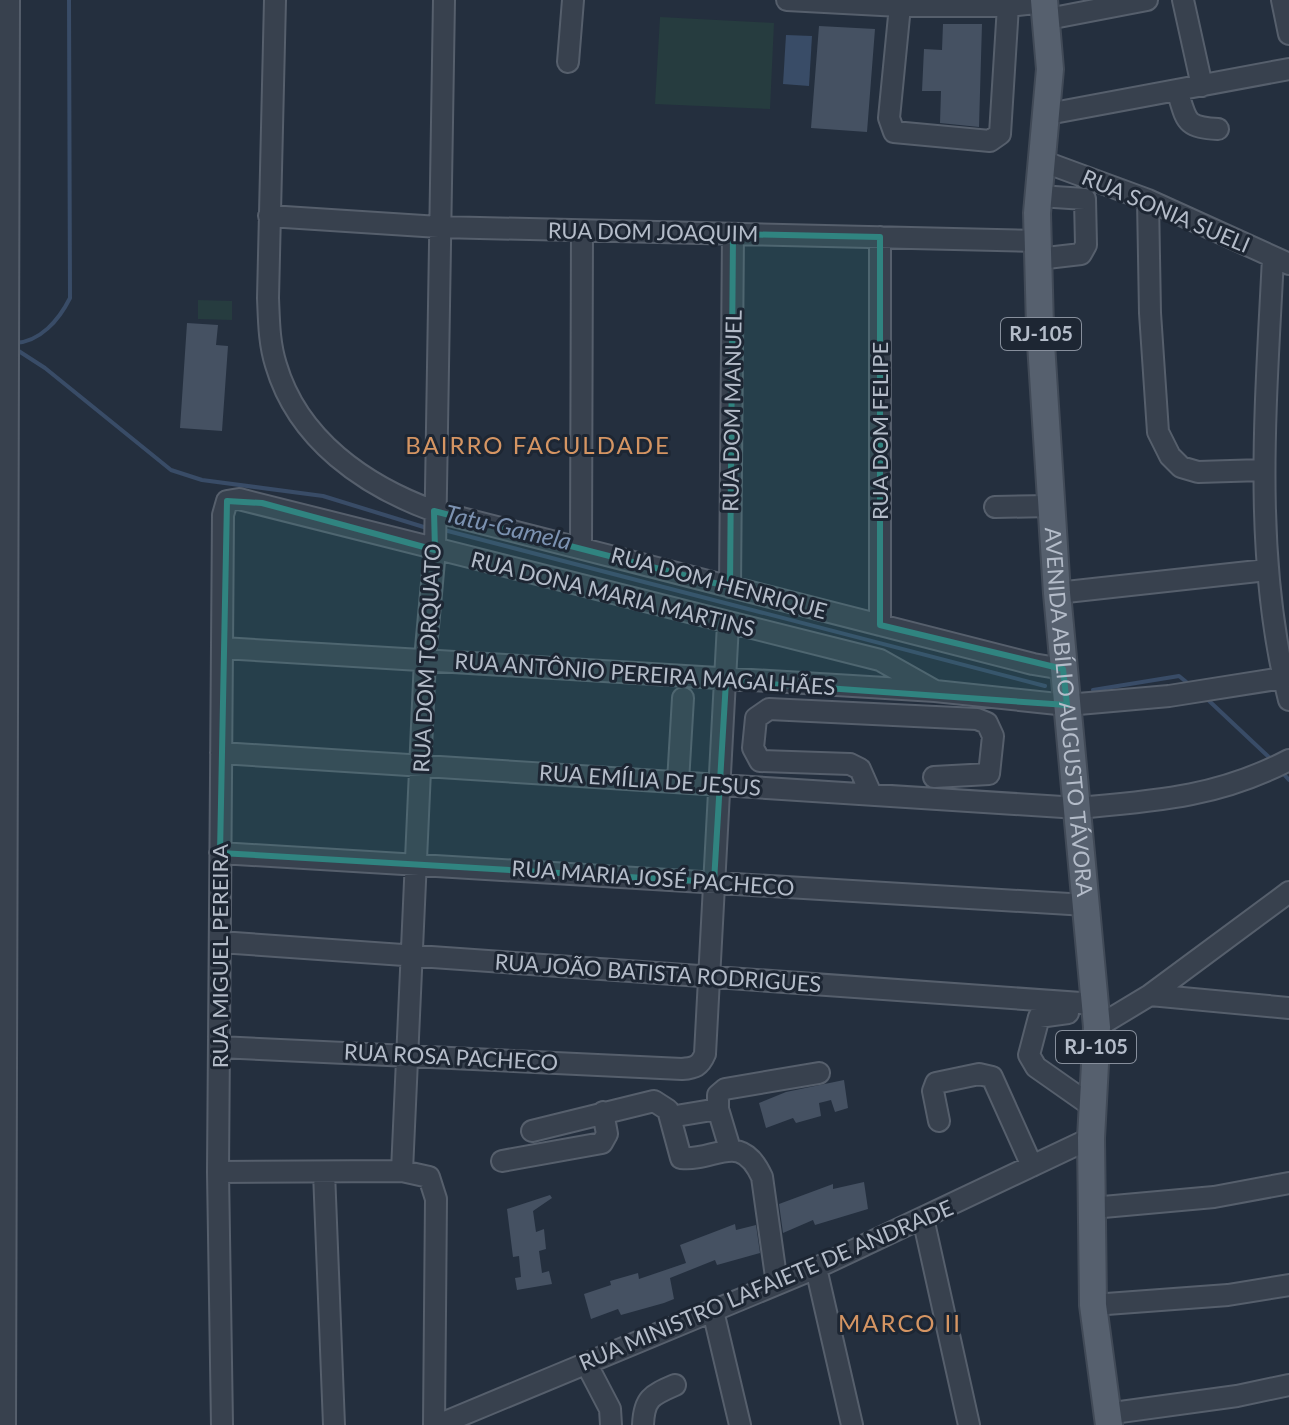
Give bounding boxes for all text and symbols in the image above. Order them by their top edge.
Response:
street label: RUA SONIA SUELI [1078,163,1254,258]
street label: RUA DOM JOAQUIM [548,216,758,247]
street label: RUA DOM MANUEL [716,310,747,512]
road number: RJ-105 [1001,318,1081,350]
street label: RUA DOM FELIPE [866,342,893,520]
district label: BAIRRO FACULDADE [405,430,671,459]
water label: Tatu-Gamela [442,498,574,555]
street label: AVENIDA ABÍLIO AUGUSTO TÁVORA [1040,526,1099,898]
street label: RUA DOM HENRIQUE [608,541,830,624]
street label: RUA DOM TORQUATO [407,543,446,773]
street label: RUA DONA MARIA MARTINS [468,545,758,642]
street label: RUA ANTÔNIO PEREIRA MAGALHÃES [454,647,836,700]
street label: RUA EMÍLIA DE JESUS [538,758,762,801]
street label: RUA MIGUEL PEREIRA [206,844,233,1068]
street label: RUA MARIA JOSÉ PACHECO [511,854,795,901]
street label: RUA JOÃO BATISTA RODRIGUES [494,948,822,997]
road number: RJ-105 [1056,1031,1136,1063]
street label: RUA ROSA PACHECO [343,1037,559,1076]
street label: RUA MINISTRO LAFAIETE DE ANDRADE [575,1193,957,1376]
district label: MARCO II [838,1308,962,1337]

